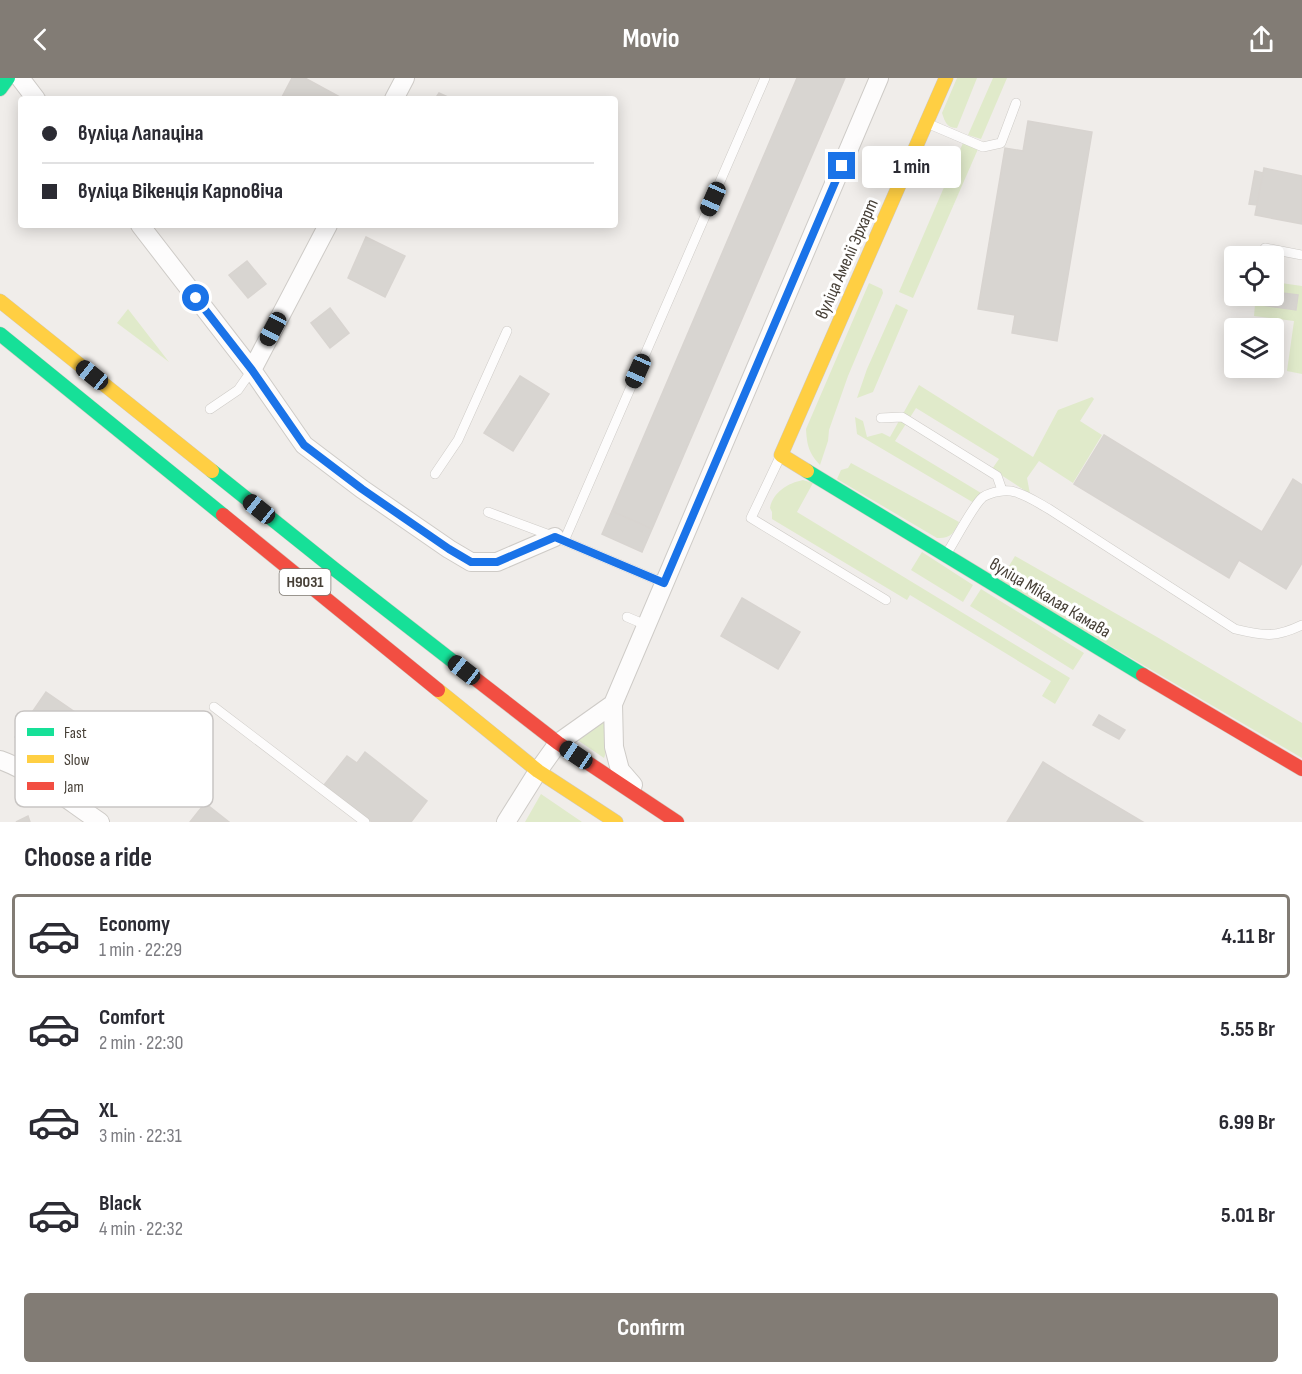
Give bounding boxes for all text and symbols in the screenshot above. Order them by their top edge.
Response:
icon: back [24,23,57,56]
text: Movio [622,23,680,55]
icon: share [1245,23,1278,56]
text: вуліца Лапаціна [78,120,204,147]
callout: 1 min [863,145,962,187]
route end [828,152,855,179]
text: 1 min [893,155,930,179]
text: вуліца Вікенція Карповіча [78,178,283,205]
car [697,179,729,219]
street label: вуліца Амеліі Эрхарт [811,196,883,322]
map controls [1224,246,1284,378]
button: locate [1224,246,1284,306]
route start [182,284,209,311]
car [257,309,289,349]
button: layers [1224,318,1284,378]
car [622,351,654,391]
car [72,357,112,393]
car [239,491,279,527]
street label: вуліца Мікалая Камава [986,554,1114,642]
road number: Н9031 [280,569,330,595]
car [444,652,484,688]
legend [15,711,213,807]
text: Fast [64,724,87,743]
car [556,737,596,773]
text: Slow [64,751,89,770]
text: Jam [63,778,84,797]
text: Choose a ride [24,842,152,874]
icon: car [27,909,81,963]
text: Economy [99,911,170,938]
text: 4.11 Br [1222,923,1275,950]
text: 1 min · 22:29 [99,938,182,962]
icon: car [27,1002,81,1056]
text: Comfort [99,1004,165,1031]
text: 5.55 Br [1220,1016,1275,1043]
text: 2 min · 22:30 [99,1031,183,1055]
icon: car [27,1095,81,1149]
text: XL [99,1097,118,1124]
text: 6.99 Br [1219,1109,1275,1136]
text: 3 min · 22:31 [99,1124,182,1148]
icon: car [27,1188,81,1242]
text: Black [99,1190,141,1217]
text: 5.01 Br [1221,1202,1275,1229]
text: 4 min · 22:32 [99,1217,183,1241]
button: Confirm [24,1293,1278,1362]

